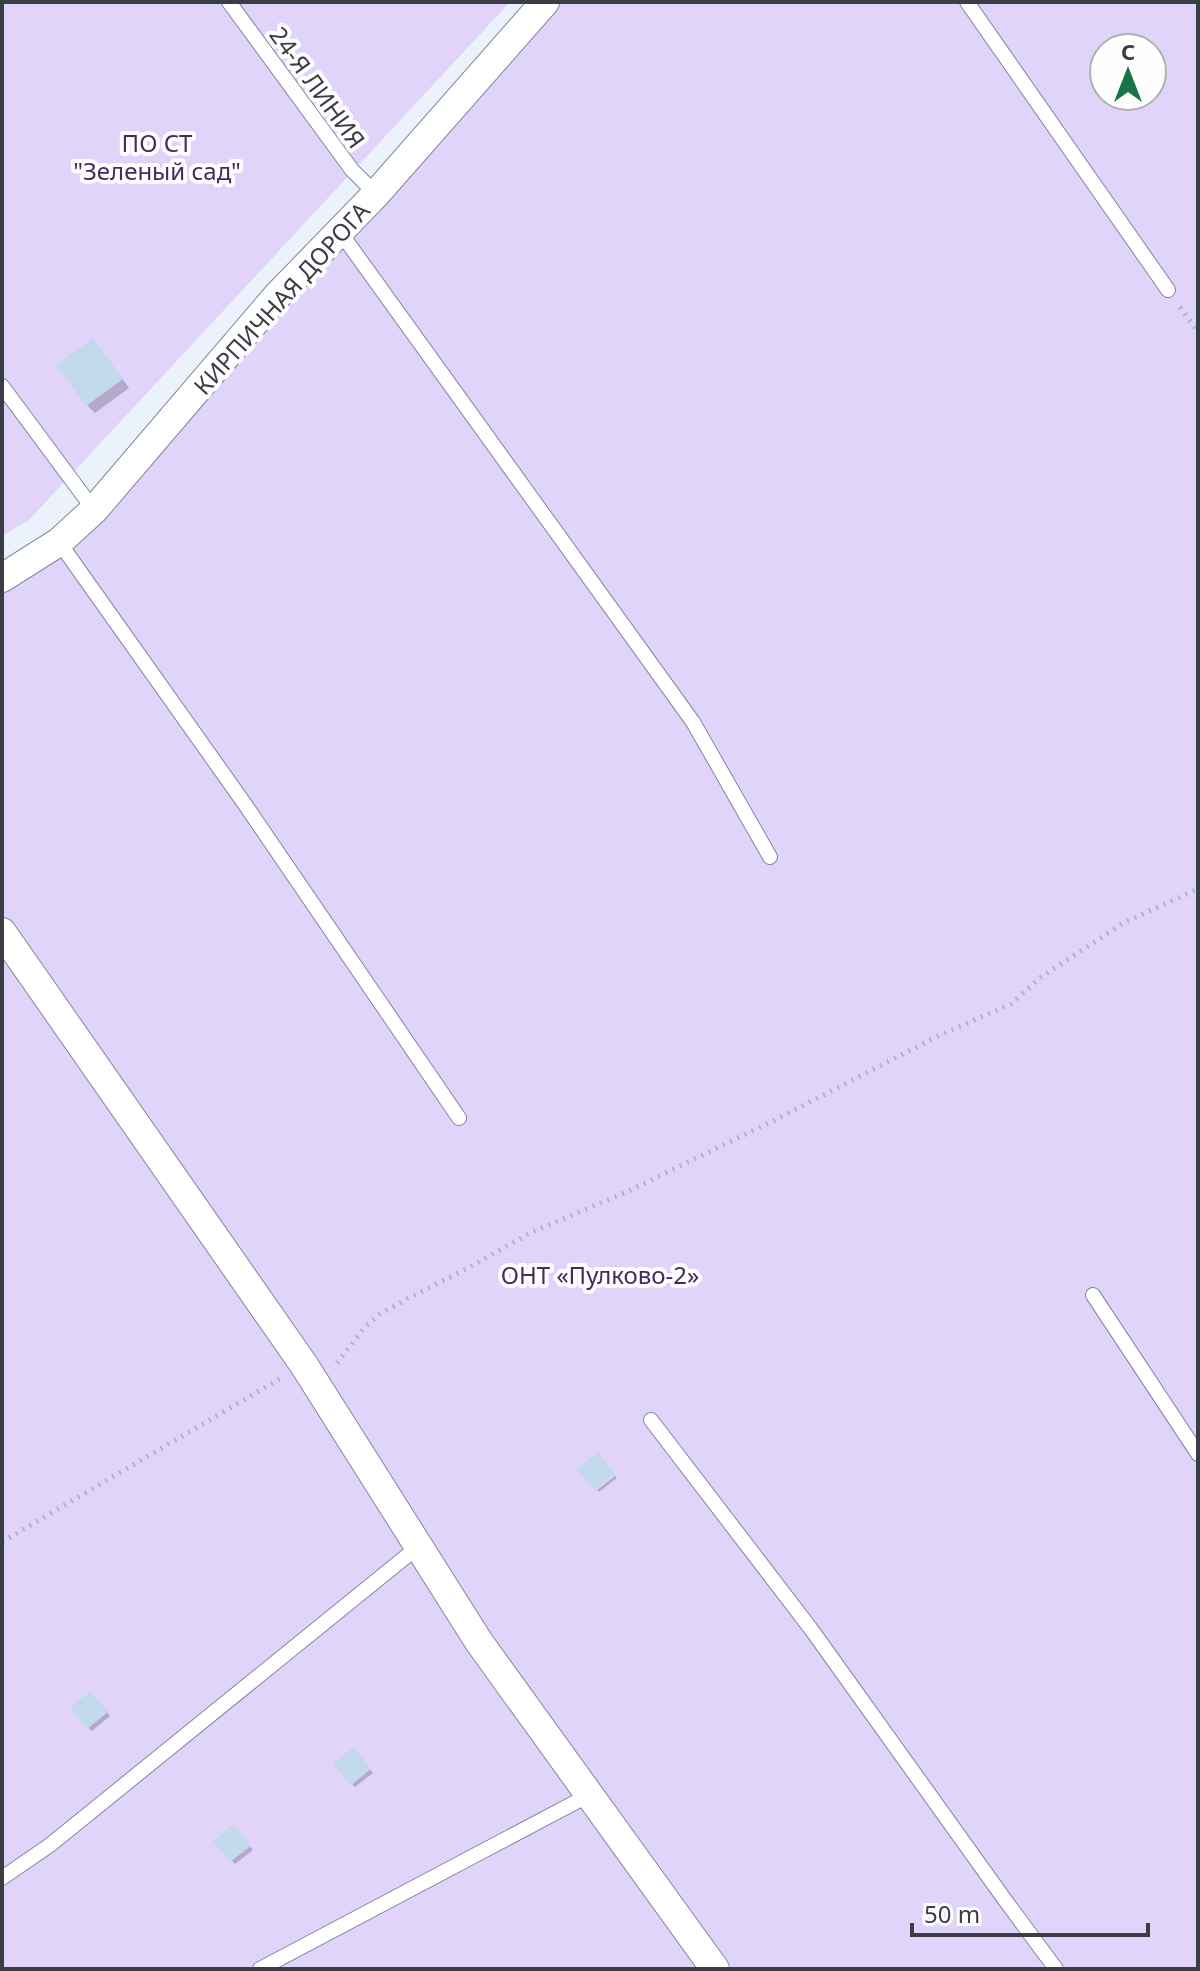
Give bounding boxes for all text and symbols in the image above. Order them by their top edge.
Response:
street label: 24-Я ЛИНИЯ [263,19,373,155]
north arrow [1088,32,1168,112]
text: С [1121,36,1135,66]
park label: ПО СТ "Зеленый сад" [73,126,241,187]
street label: КИРПИЧНАЯ ДОРОГА [186,194,377,401]
park label: ОНТ «Пулково-2» [501,1258,699,1291]
scale bar [912,1887,1148,1937]
text: 50 m [924,1897,980,1930]

